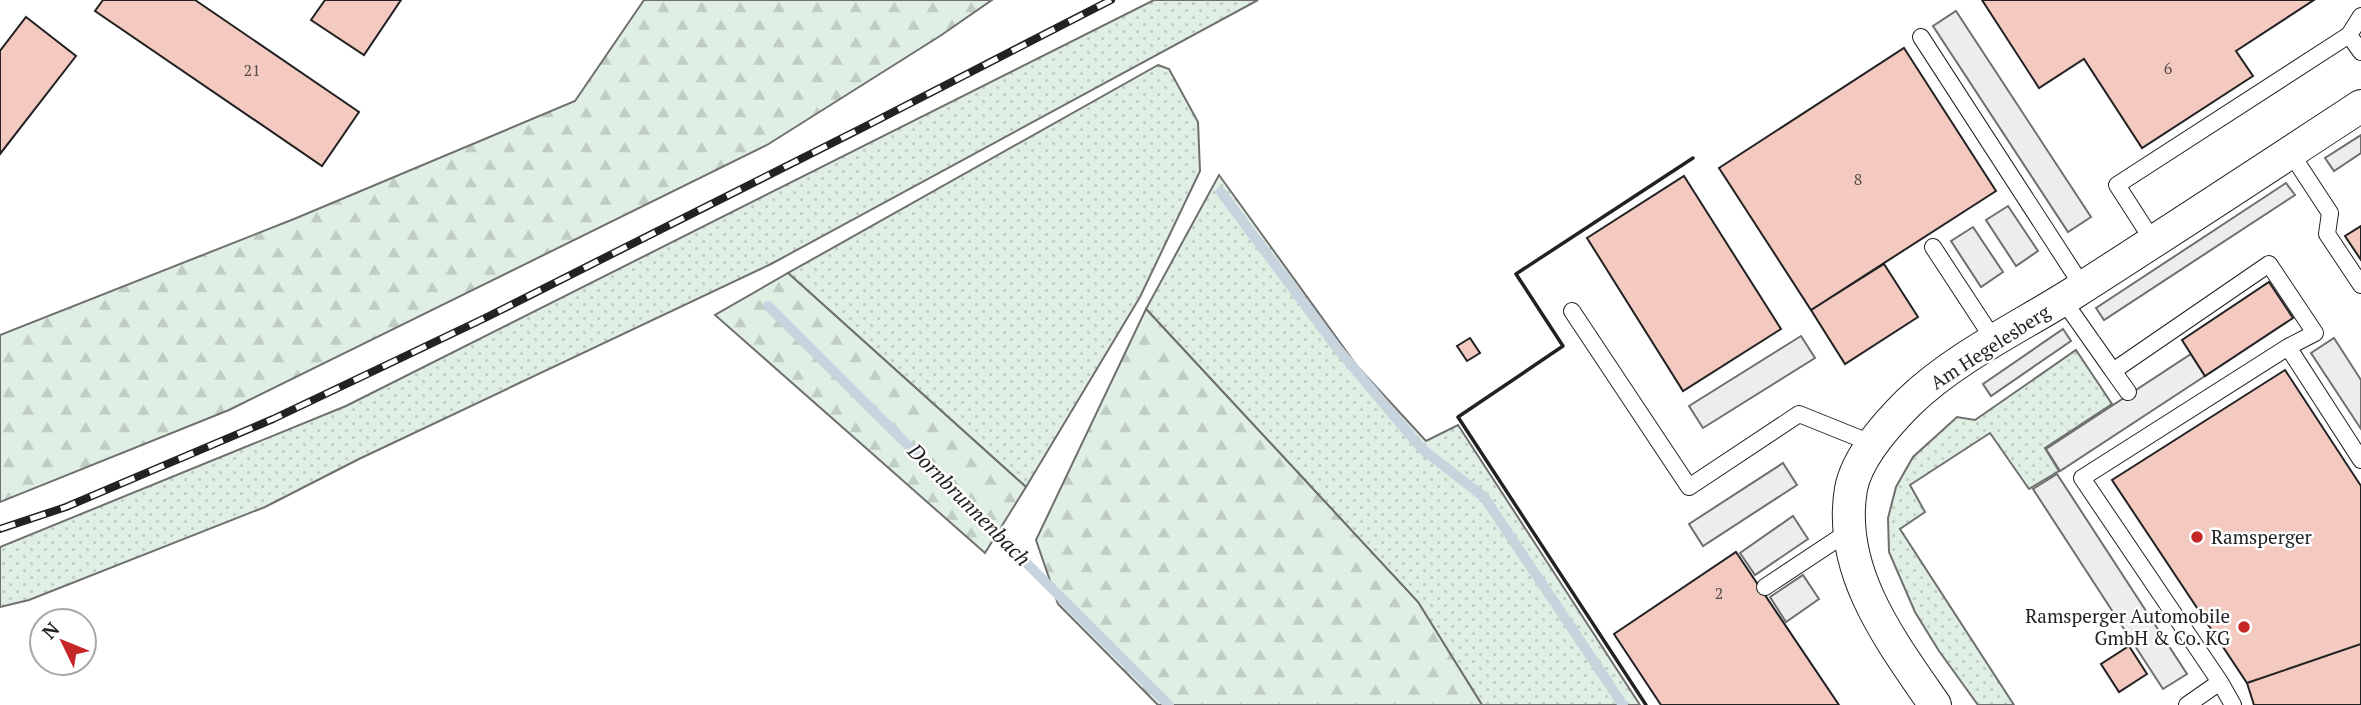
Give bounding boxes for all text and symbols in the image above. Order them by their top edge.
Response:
house number: 6 [2164,57,2173,79]
house number: 21 [243,59,261,81]
house number: 8 [1854,168,1862,190]
street label: Am Hegelesberg [1925,298,2055,395]
water label: Dornbrunnenbach [902,436,1037,572]
place label: Ramsperger [2211,524,2312,549]
marker: Ramsperger [2189,529,2205,545]
house number: 2 [1715,582,1723,604]
place label: Ramsperger Automobile GmbH & Co. KG [2025,603,2230,650]
north arrow [28,607,98,677]
text: N [36,616,65,644]
marker: Ramsperger Automobile GmbH & Co. KG [2236,619,2252,635]

